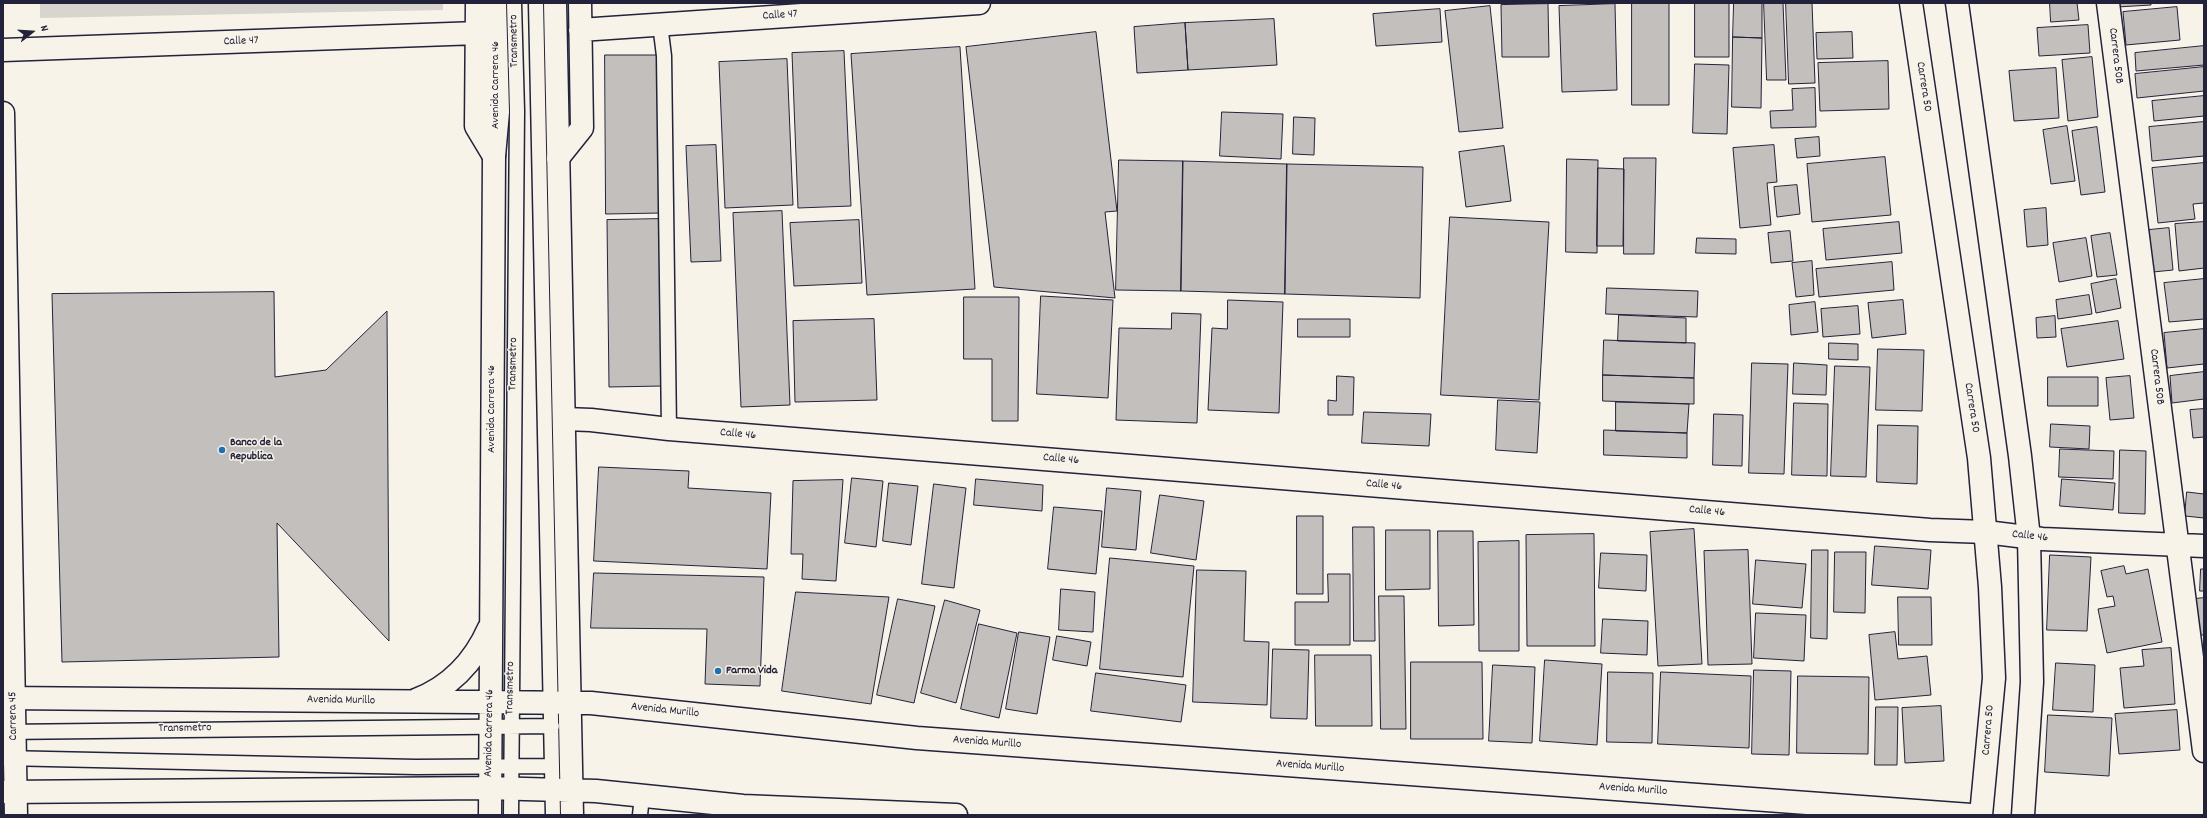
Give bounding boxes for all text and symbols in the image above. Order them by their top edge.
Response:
street label: Calle 47 [762,8,798,24]
north arrow [12,12,52,52]
street label: Transmetro [507,14,523,68]
text: N [35,24,52,33]
street label: Carrera 50B [2104,27,2126,85]
street label: Calle 47 [223,34,259,50]
street label: Avenida Carrera 46 [489,41,503,129]
street label: Carrera 50 [1912,61,1934,113]
street label: Transmetro [506,337,522,391]
street label: Carrera 50B [2145,348,2167,406]
street label: Avenida Carrera 46 [485,365,499,453]
street label: Carrera 50 [1960,382,1982,434]
street label: Calle 46 [719,426,757,444]
place label: Banco de la Republica [230,436,282,464]
marker: Banco de la Republica [217,445,227,455]
street label: Calle 46 [1042,451,1080,469]
street label: Calle 46 [1365,477,1403,495]
street label: Calle 46 [1688,503,1726,521]
street label: Calle 46 [2011,528,2049,546]
street label: Transmetro [503,661,519,715]
place label: Farma Vida [726,664,777,678]
marker: Farma Vida [713,666,723,676]
street label: Avenida Carrera 46 [482,689,498,777]
street label: Carrera 45 [6,691,22,741]
street label: Avenida Murillo [307,693,375,709]
street label: Avenida Murillo [630,700,700,722]
street label: Carrera 50 [1980,704,1998,756]
street label: Transmetro [158,721,212,737]
street label: Avenida Murillo [952,733,1022,753]
street label: Avenida Murillo [1275,757,1345,777]
street label: Avenida Murillo [1598,780,1668,800]

